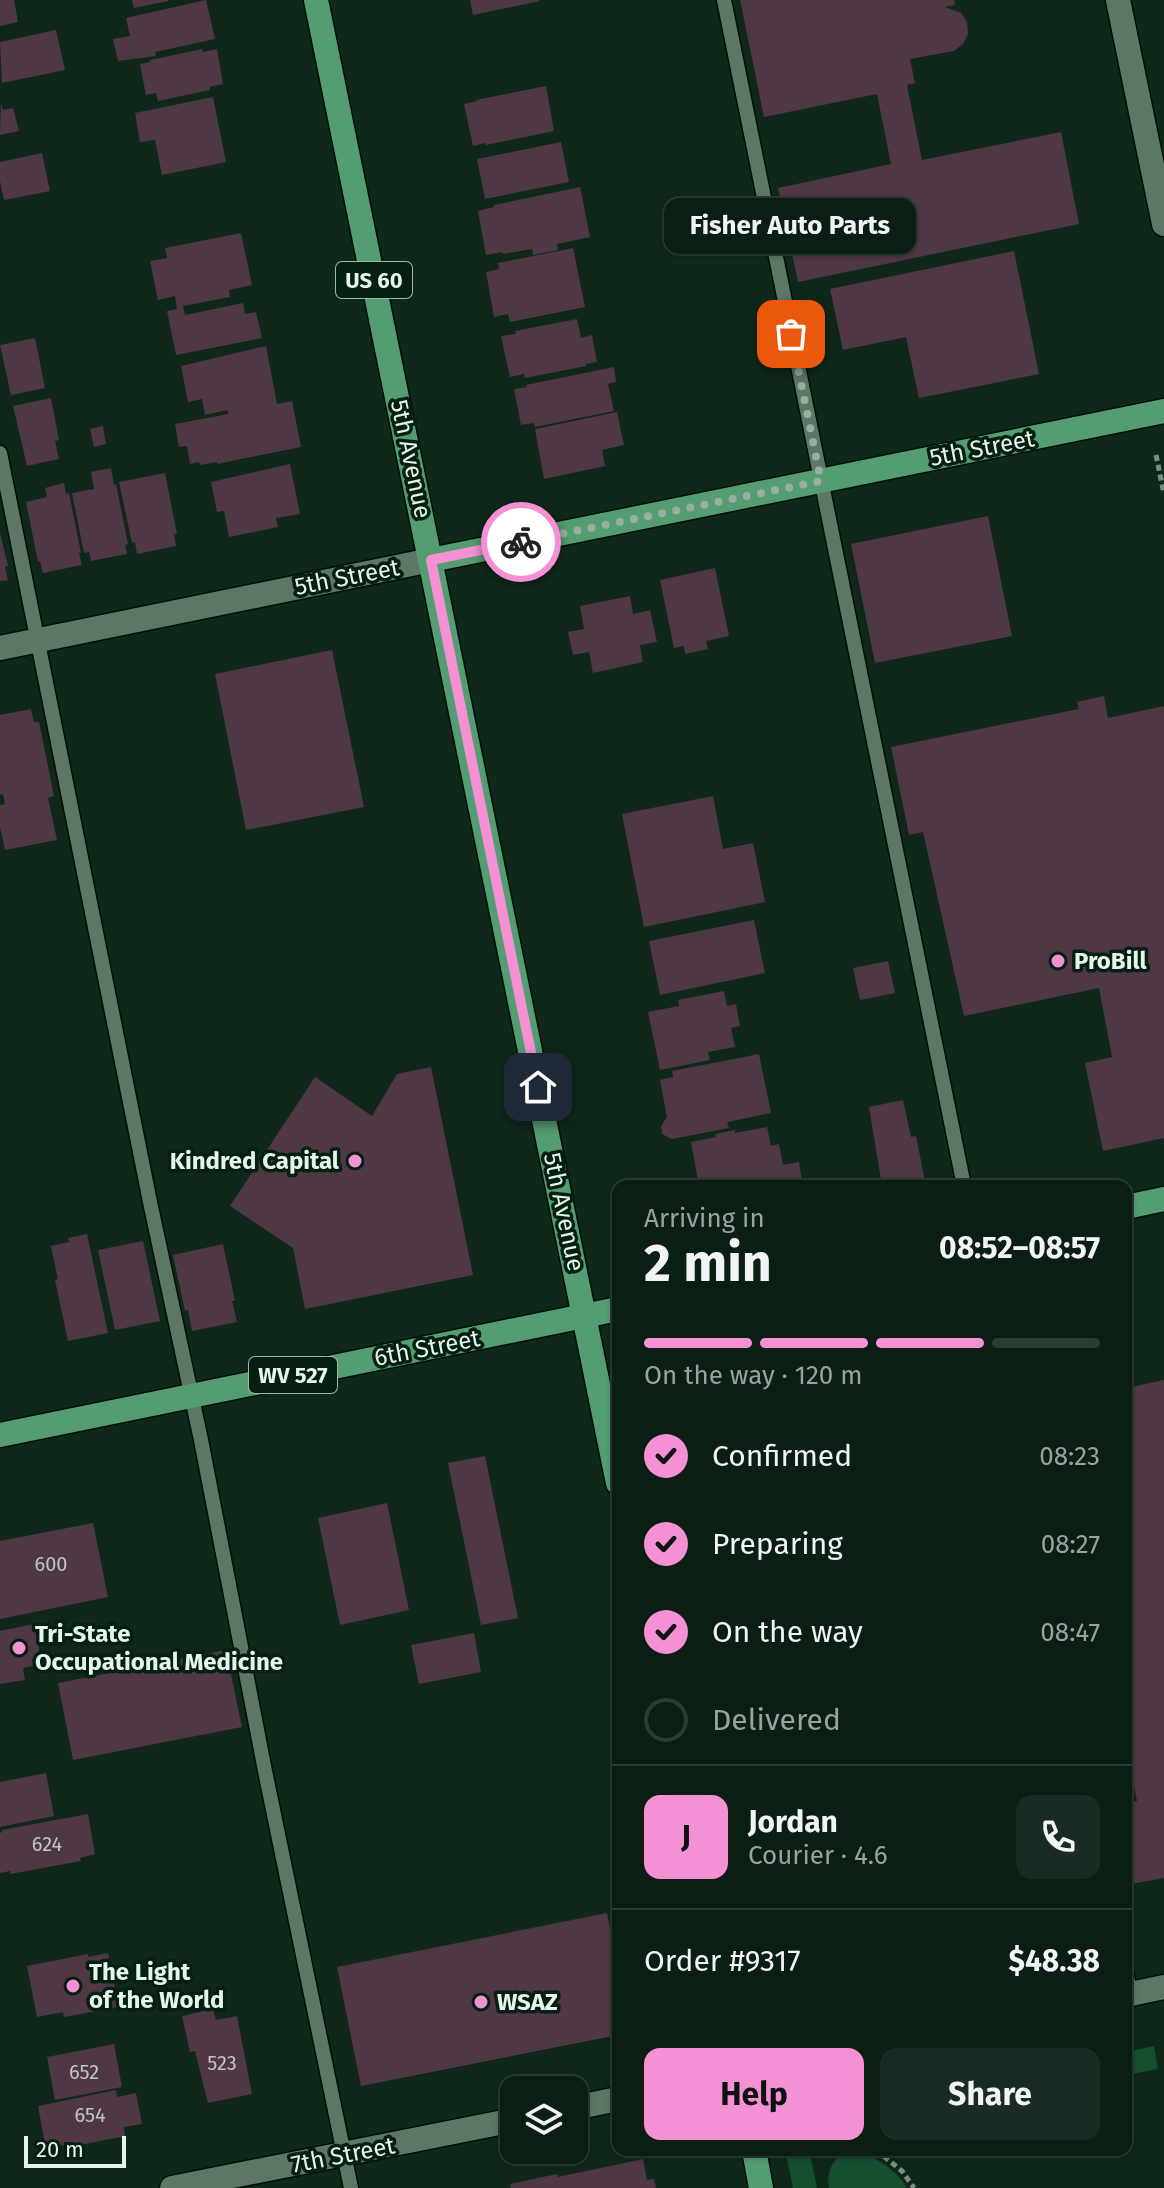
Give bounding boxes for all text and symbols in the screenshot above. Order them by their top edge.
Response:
callout: Fisher Auto Parts [665,198,917,254]
text: Fisher Auto Parts [690,210,890,241]
road number: US 60 [336,262,412,298]
pin [757,300,825,368]
icon: bag [769,312,813,356]
street label: 5th Avenue [385,397,437,521]
street label: 5th Street [927,424,1037,472]
courier [481,502,561,582]
icon: bike [499,520,543,564]
street label: 5th Street [292,553,402,601]
place label: ProBill [1074,947,1148,975]
marker: ProBill [1049,952,1067,970]
pin [504,1053,572,1121]
icon: home [516,1065,560,1109]
place label: Kindred Capital [170,1147,340,1175]
street label: 5th Avenue [538,1150,590,1274]
marker: Kindred Capital [346,1152,364,1170]
text: Arriving in [644,1203,765,1234]
text: 08:52–08:57 [939,1230,1100,1266]
text: 2 min [644,1232,772,1295]
street label: 6th Street [372,1324,483,1372]
road number: WV 527 [249,1357,337,1393]
text: On the way · 120 m [644,1360,863,1391]
icon: check [644,1434,688,1478]
text: Confirmed [712,1438,852,1474]
text: 08:23 [1039,1441,1100,1472]
icon: check [644,1522,688,1566]
text: Preparing [712,1526,843,1562]
text: 08:27 [1041,1529,1100,1560]
house number: 600 [35,1552,67,1576]
icon: check [644,1610,688,1654]
text: On the way [712,1614,863,1650]
text: 08:47 [1040,1617,1100,1648]
place label: Tri-State Occupational Medicine [35,1620,283,1676]
marker: Tri-State Occupational Medicine [10,1639,28,1657]
text: Delivered [712,1702,841,1738]
button: phone [1016,1795,1100,1879]
text: Jordan [748,1804,838,1840]
text: J [681,1819,691,1855]
house number: 624 [32,1832,63,1856]
text: Courier · 4.6 [748,1840,888,1871]
text: Order #9317 [644,1943,800,1979]
text: $48.38 [1008,1943,1100,1979]
place label: The Light of the World [89,1958,224,2014]
marker: The Light of the World [64,1977,82,1995]
place label: WSAZ [497,1988,558,2016]
marker: WSAZ [472,1993,490,2011]
button: Help [644,2048,864,2140]
button: Share [880,2048,1100,2140]
house number: 523 [207,2051,237,2075]
house number: 652 [69,2060,99,2084]
map controls [500,2076,588,2164]
button: layers [500,2076,588,2164]
house number: 654 [74,2103,106,2127]
street label: 7th Street [289,2131,397,2179]
scale bar [24,2132,126,2168]
text: 20 m [36,2136,84,2163]

